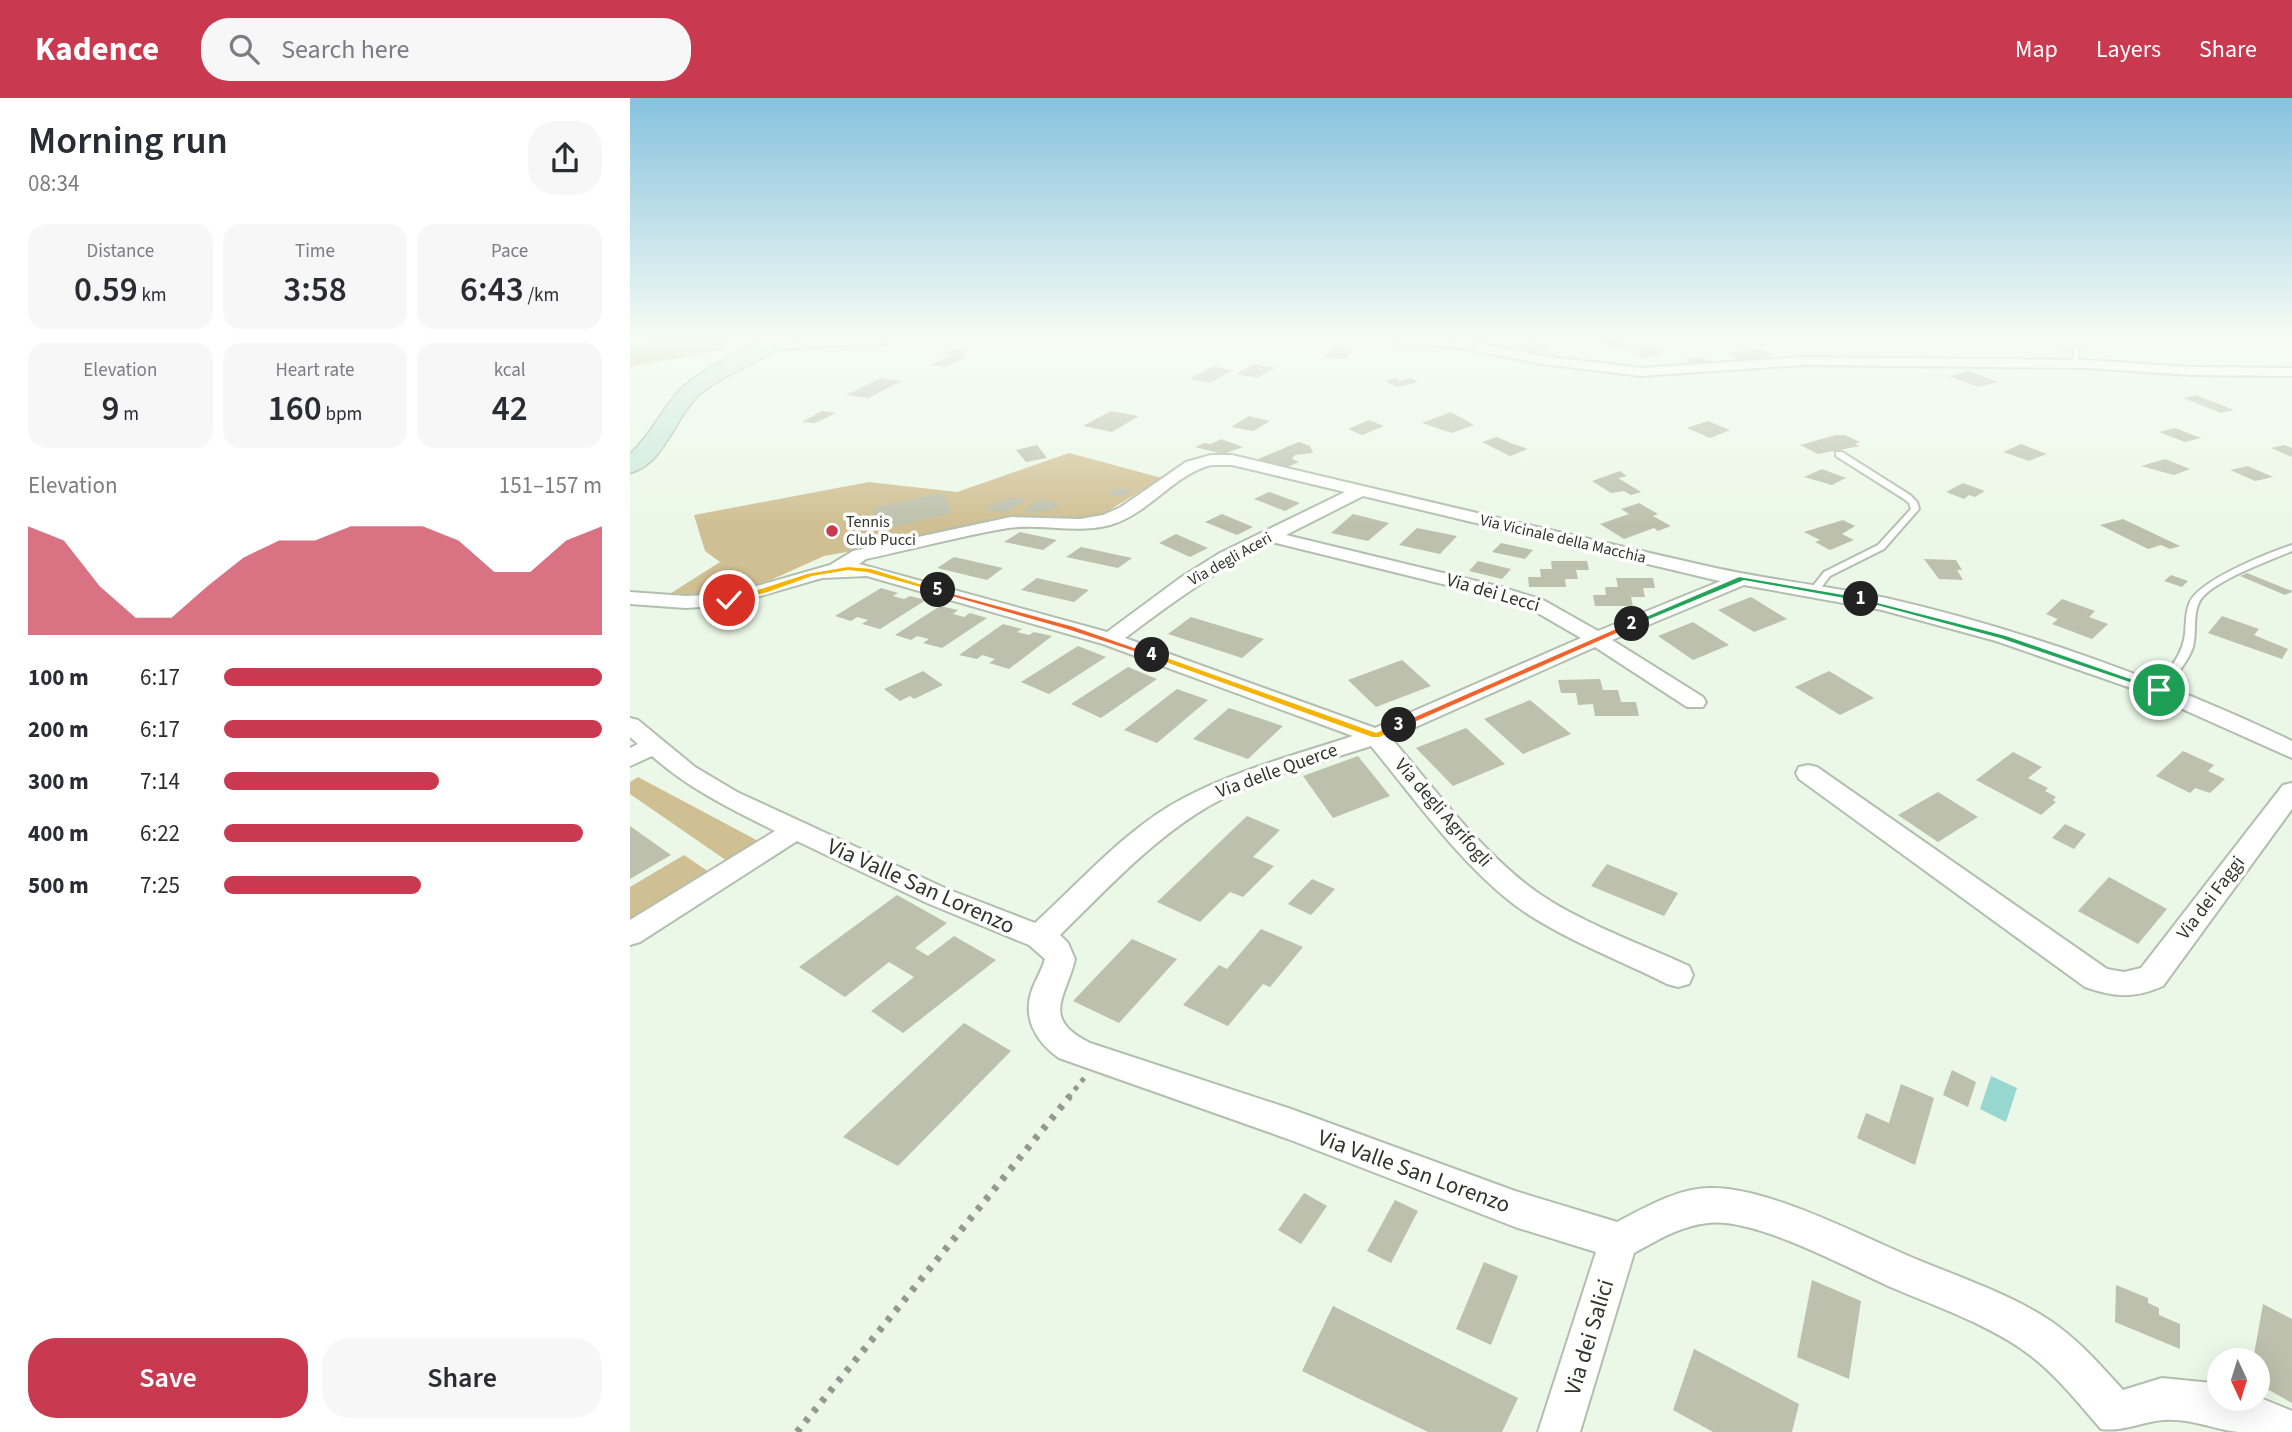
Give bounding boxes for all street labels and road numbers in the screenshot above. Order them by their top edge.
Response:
street label: Via Vicinale della Macchia [1478,509,1648,569]
street label: Via degli Aceri [1184,527,1276,591]
street label: Via dei Lecci [1443,567,1543,619]
street label: Via delle Querce [1213,737,1341,805]
street label: Via degli Agrifogli [1388,753,1498,873]
street label: Via Valle San Lorenzo [822,830,1020,942]
street label: Via dei Faggi [2171,851,2251,945]
street label: Via Valle San Lorenzo [1313,1121,1515,1221]
street label: Via dei Salici [1556,1275,1622,1399]

